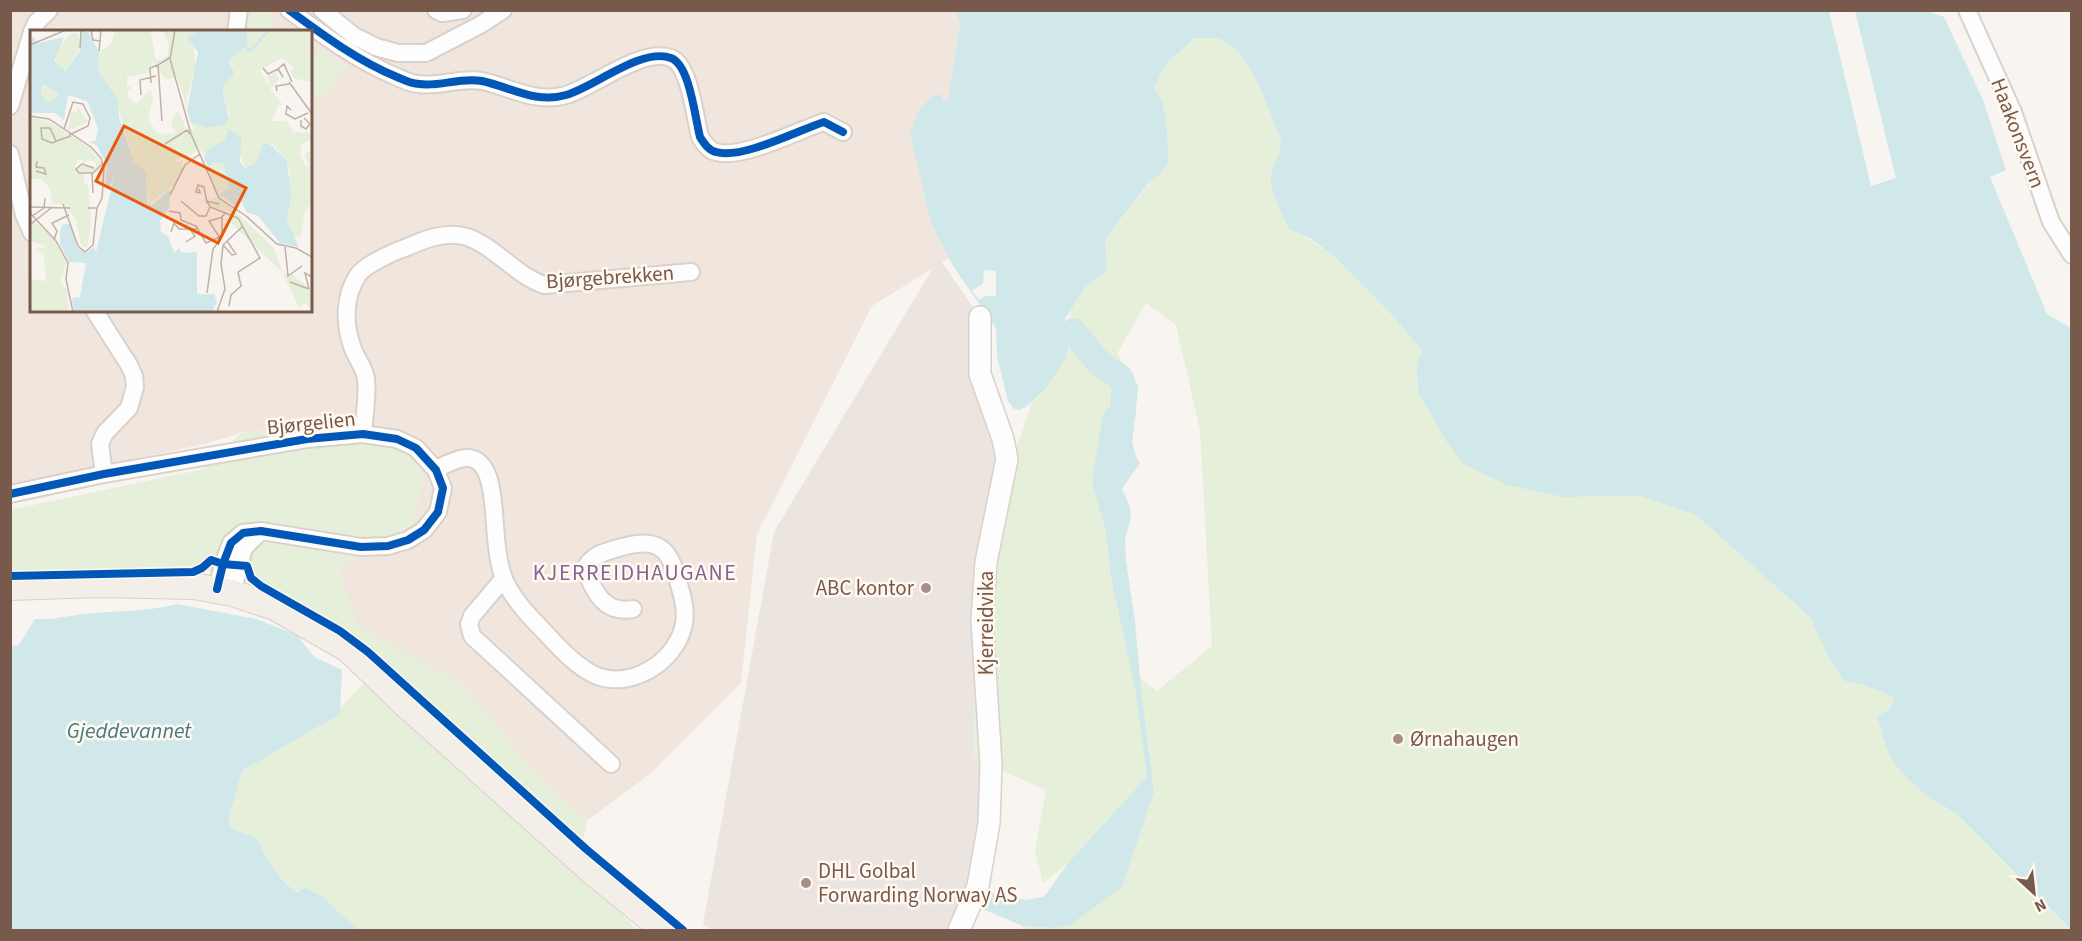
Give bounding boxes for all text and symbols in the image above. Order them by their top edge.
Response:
inset map [30,30,312,312]
street label: Haakonsvern [1983,74,2053,192]
street label: Bjørgebrekken [545,258,675,296]
street label: Bjørgelien [265,403,357,443]
district label: KJERREIDHAUGANE [533,557,737,589]
street label: Kjerreidvika [971,571,1001,675]
place label: ABC kontor [816,573,915,603]
marker: ABC kontor [919,581,933,595]
water label: Gjeddevannet [67,715,192,747]
place label: Ørnahaugen [1410,724,1519,754]
marker: Ørnahaugen [1391,732,1405,746]
place label: DHL Golbal Forwarding Norway AS [818,856,1018,910]
north arrow [2004,863,2064,923]
marker: DHL Golbal Forwarding Norway AS [799,876,813,890]
text: N [2031,893,2050,918]

